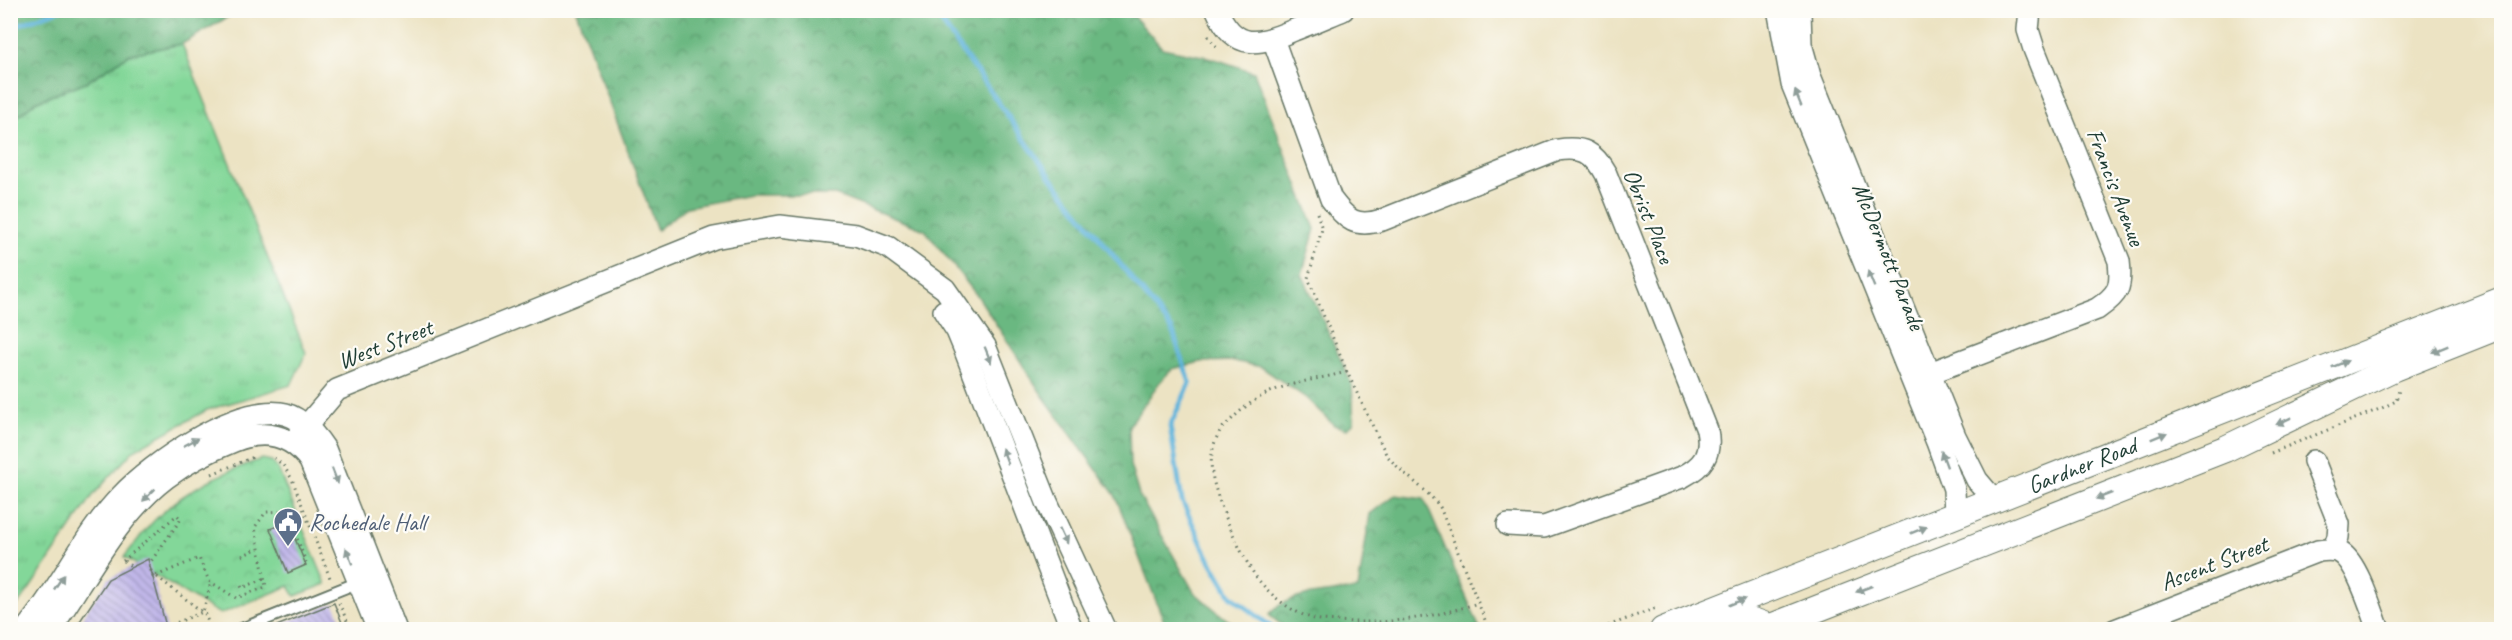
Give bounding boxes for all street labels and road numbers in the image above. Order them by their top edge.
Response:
street label: Francis Avenue [2080,124,2153,252]
street label: Obrist Place [1617,164,1682,270]
street label: McDermott Parade [1846,178,1933,336]
street label: West Street [333,312,439,376]
street label: Gardner Road [2023,429,2144,500]
street label: Ascent Street [2156,528,2274,597]

